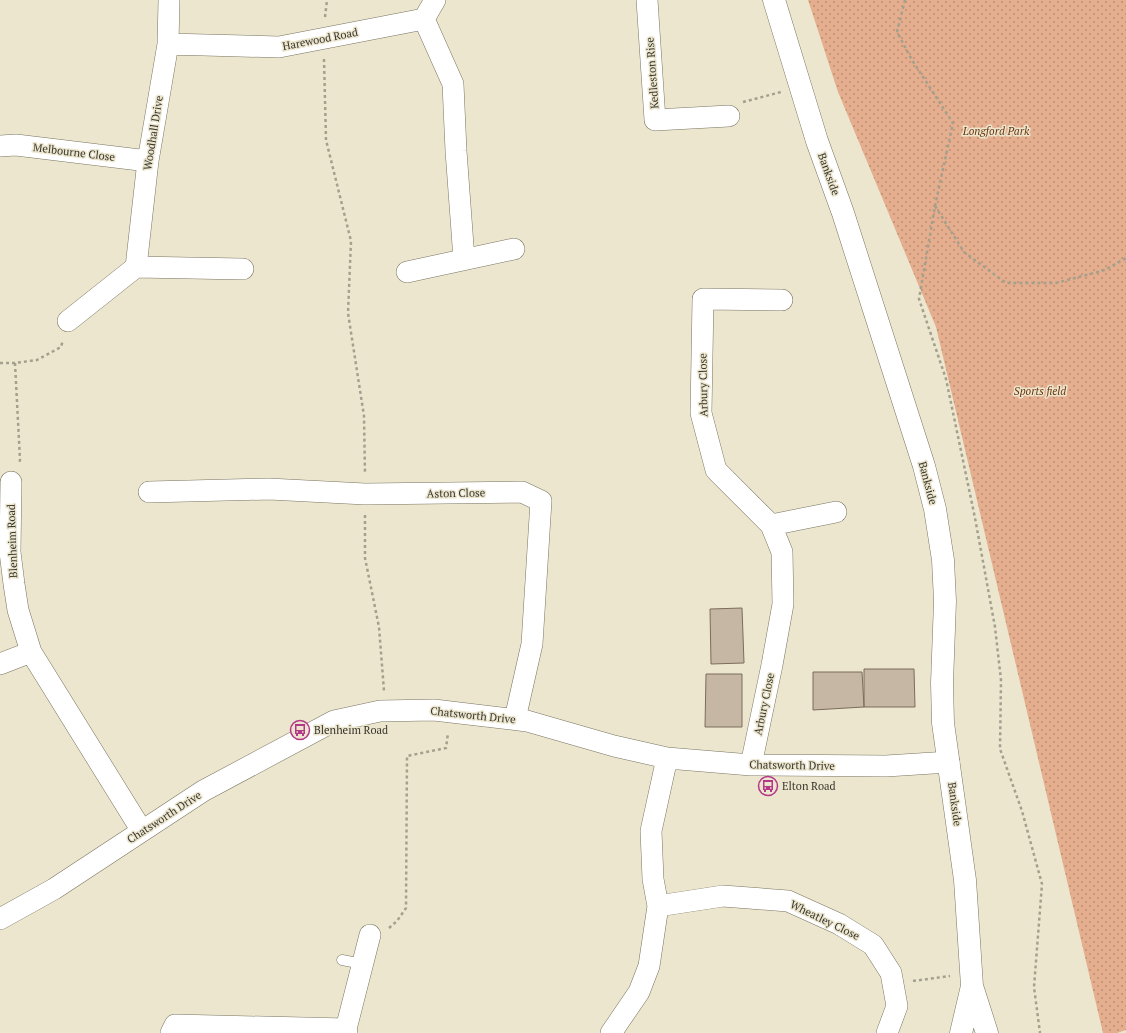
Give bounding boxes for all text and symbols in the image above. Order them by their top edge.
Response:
street label: Harewood Road [281,25,359,53]
street label: Kedleston Rise [642,36,661,109]
street label: Woodhall Drive [140,94,166,171]
park label: Longford Park [962,124,1030,138]
street label: Melbourne Close [32,140,116,164]
street label: Bankside [815,151,843,198]
street label: Arbury Close [695,353,711,417]
park label: Sports field [1014,384,1066,398]
street label: Bankside [916,460,941,507]
street label: Aston Close [427,485,486,501]
street label: Blenheim Road [4,504,20,578]
street label: Arbury Close [751,671,778,736]
street label: Chatsworth Drive [430,704,517,726]
bus stop icon: Blenheim Road [289,719,311,741]
place label: Blenheim Road [314,723,388,737]
street label: Chatsworth Drive [749,757,835,773]
bus stop icon: Elton Road [757,775,779,797]
place label: Elton Road [782,779,836,793]
street label: Bankside [945,781,965,827]
street label: Chatsworth Drive [124,788,204,846]
street label: Wheatley Close [788,897,862,943]

